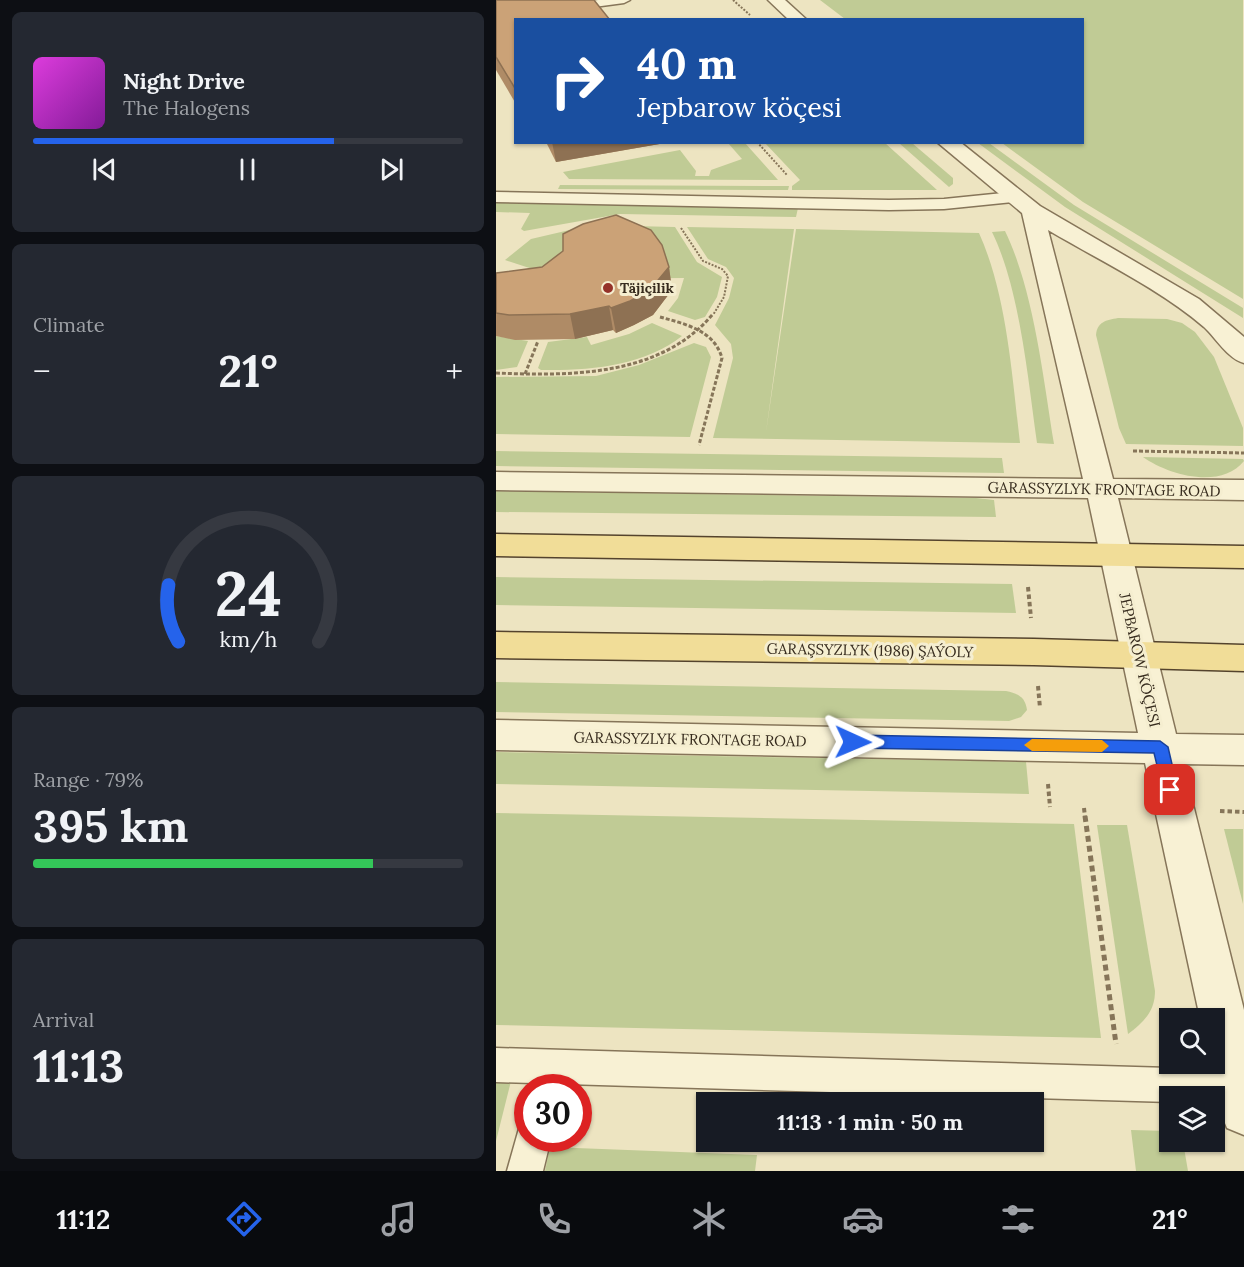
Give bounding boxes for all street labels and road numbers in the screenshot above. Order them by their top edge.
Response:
street label: GARASSYZLYK FRONTAGE ROAD [987,477,1221,501]
street label: JEPBAROW KÖÇESI [1115,590,1165,729]
street label: GARAŞSYZLYK (1986) ŞAÝOLY [766,639,974,662]
street label: GARASSYZLYK FRONTAGE ROAD [573,727,807,751]

